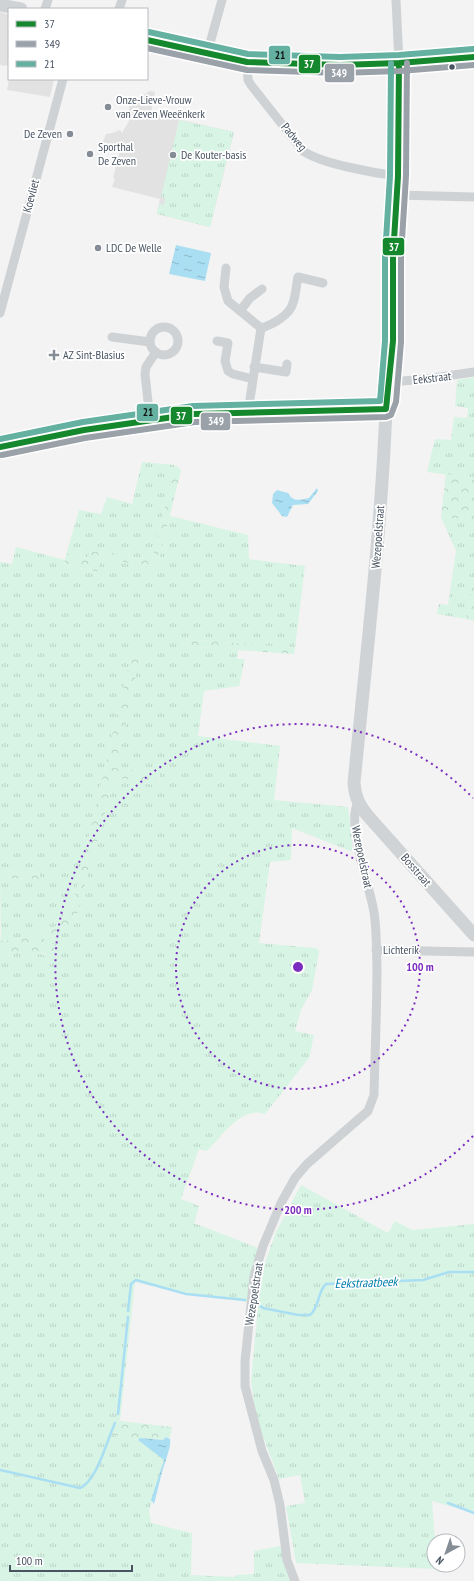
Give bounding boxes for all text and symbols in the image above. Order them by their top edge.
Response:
legend [8,8,148,80]
text: 37 [44,16,55,31]
text: 349 [44,36,60,51]
line badge: 21 [268,45,291,65]
text: 21 [275,48,285,62]
line badge: 37 [298,54,321,74]
text: 21 [44,56,55,71]
text: 37 [304,57,314,71]
unlabelled marker [447,62,457,72]
line badge: 349 [324,63,355,83]
text: 349 [331,66,347,80]
place label: Onze-Lieve-Vrouw van Zeven Weeënkerk [116,92,205,121]
marker: Onze-Lieve-Vrouw van Zeven Weeënkerk [103,102,113,112]
street label: Padweg [278,120,310,154]
place label: De Zeven [24,126,62,141]
marker: De Zeven [65,129,75,139]
place label: Sporthal De Zeven [98,139,136,168]
place label: De Kouter-basis [181,147,246,162]
marker: Sporthal De Zeven [85,149,95,159]
marker: De Kouter-basis [168,150,178,160]
street label: Koevliet [19,177,42,214]
line badge: 37 [382,237,405,256]
place label: LDC De Welle [106,240,162,255]
text: 37 [389,240,399,254]
marker: LDC De Welle [93,243,103,253]
place label: AZ Sint-Blasius [63,347,125,362]
marker: AZ Sint-Blasius [48,349,60,361]
street label: Eekstraat [412,368,452,387]
line badge: 21 [136,403,159,422]
text: 21 [143,405,153,419]
line badge: 37 [170,406,193,425]
text: 37 [176,409,186,423]
line badge: 349 [200,412,231,431]
text: 349 [208,414,224,428]
street label: Wezepoelstraat [368,504,387,569]
street label: Wezepoelstraat [349,824,377,890]
street label: Bosstraat [398,850,435,890]
street label: Lichterik [383,942,419,957]
text: 100 m [406,959,434,974]
centre of rings [291,960,305,974]
text: 200 m [284,1202,312,1217]
street label: Wezepoelstraat [241,1261,266,1326]
water label: Eekstraatbeek [334,1273,400,1292]
north arrow [426,1533,466,1573]
scale bar [10,1547,132,1573]
text: 100 m [16,1553,43,1568]
text: N [433,1553,446,1568]

